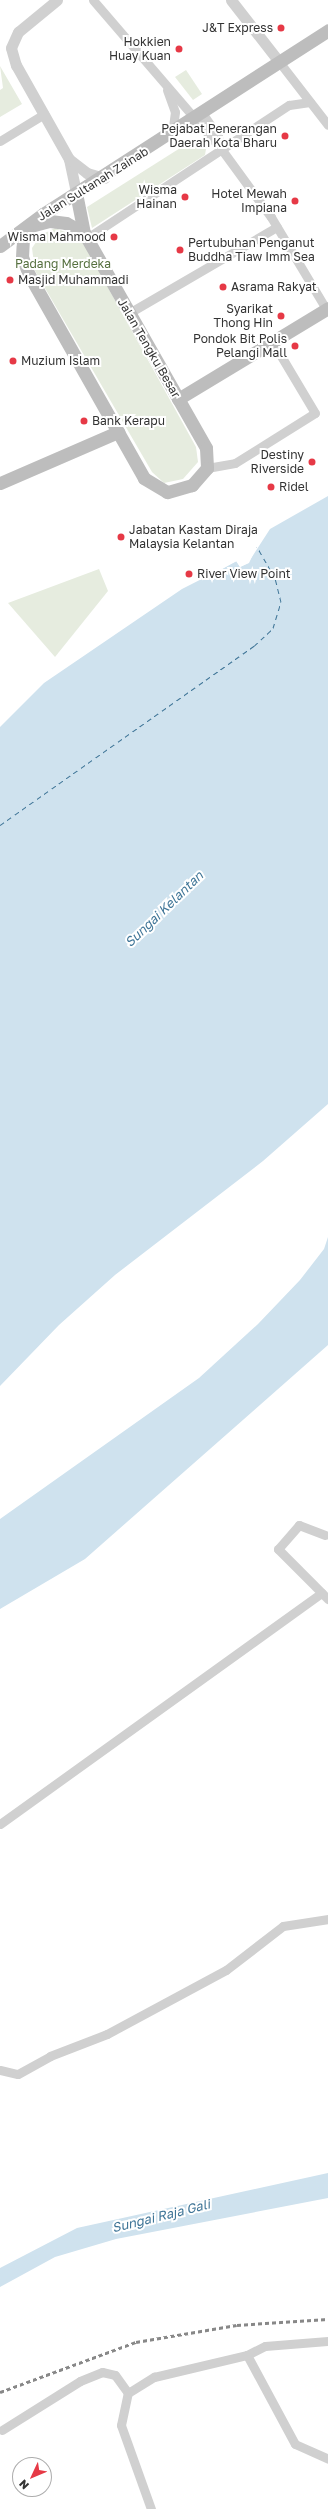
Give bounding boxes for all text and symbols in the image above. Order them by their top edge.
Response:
place label: J&T Express [202,21,273,35]
marker: J&T Express [276,23,286,33]
place label: Hokkien Huay Kuan [109,35,171,63]
marker: Hokkien Huay Kuan [174,44,184,54]
place label: Pejabat Penerangan Daerah Kota Bharu [161,122,277,150]
marker: Pejabat Penerangan Daerah Kota Bharu [280,131,290,141]
street label: Jalan Sultanah Zainab [35,144,151,224]
place label: Wisma Hainan [136,183,177,211]
place label: Hotel Mewah Impiana [211,187,287,215]
marker: Wisma Hainan [180,192,190,202]
marker: Hotel Mewah Impiana [290,196,300,206]
place label: Wisma Mahmood [8,230,106,244]
marker: Wisma Mahmood [109,232,119,242]
place label: Pertubuhan Penganut Buddha Tiaw Imm Sea [188,236,315,264]
marker: Pertubuhan Penganut Buddha Tiaw Imm Sea [175,245,185,255]
park label: Padang Merdeka [15,257,111,271]
place label: Masjid Muhammadi [18,273,129,287]
marker: Masjid Muhammadi [5,275,15,285]
place label: Asrama Rakyat [231,280,317,294]
marker: Asrama Rakyat [218,282,228,292]
street label: Jalan Tengku Besar [115,296,183,400]
place label: Syarikat Thong Hin [214,302,273,330]
marker: Syarikat Thong Hin [276,311,286,321]
place label: Pondok Bit Polis Pelangi Mall [193,332,287,360]
marker: Pondok Bit Polis Pelangi Mall [290,341,300,351]
place label: Muzium Islam [21,354,100,368]
marker: Muzium Islam [8,356,18,366]
place label: Bank Kerapu [92,414,165,428]
marker: Bank Kerapu [79,416,89,426]
place label: Destiny Riverside [251,448,304,476]
marker: Destiny Riverside [307,457,317,467]
place label: Ridel [279,480,309,494]
marker: Ridel [266,482,276,492]
place label: Jabatan Kastam Diraja Malaysia Kelantan [129,523,258,551]
marker: Jabatan Kastam Diraja Malaysia Kelantan [116,532,126,542]
place label: River View Point [197,567,291,581]
marker: River View Point [184,569,194,579]
water label: Sungai Kelantan [122,868,206,950]
water label: Sungai Raja Gali [110,2196,212,2236]
north arrow [12,2457,52,2497]
text: N [16,2477,31,2493]

